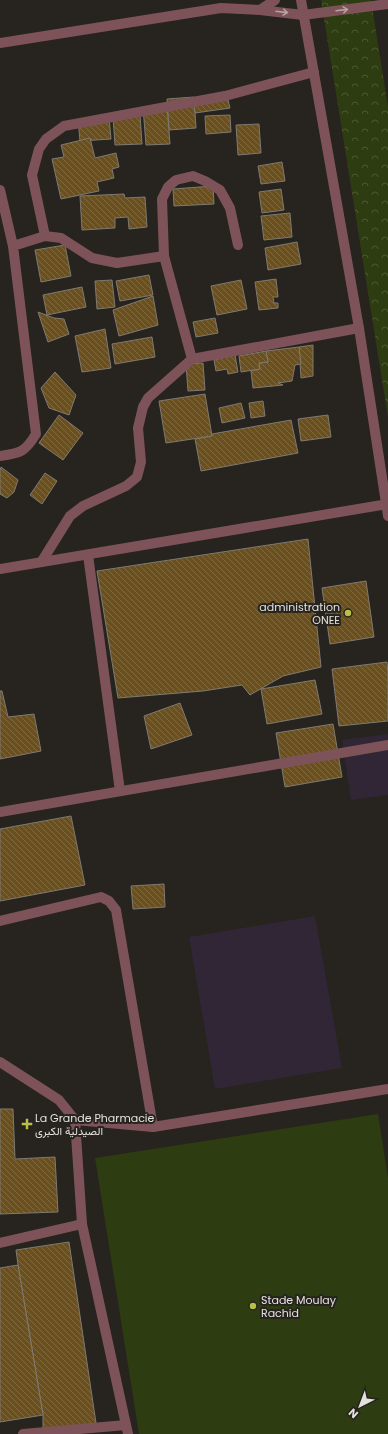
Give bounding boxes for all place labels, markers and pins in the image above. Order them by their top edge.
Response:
place label: administration ONEE [259,599,340,628]
marker: administration ONEE [343,608,353,618]
place label: La Grande Pharmacie الصيدلية الكبرى [35,1110,155,1139]
marker: La Grande Pharmacie الصيدلية الكبرى [22,1119,32,1129]
place label: Stade Moulay Rachid [261,1292,337,1321]
marker: Stade Moulay Rachid [248,1301,258,1311]

